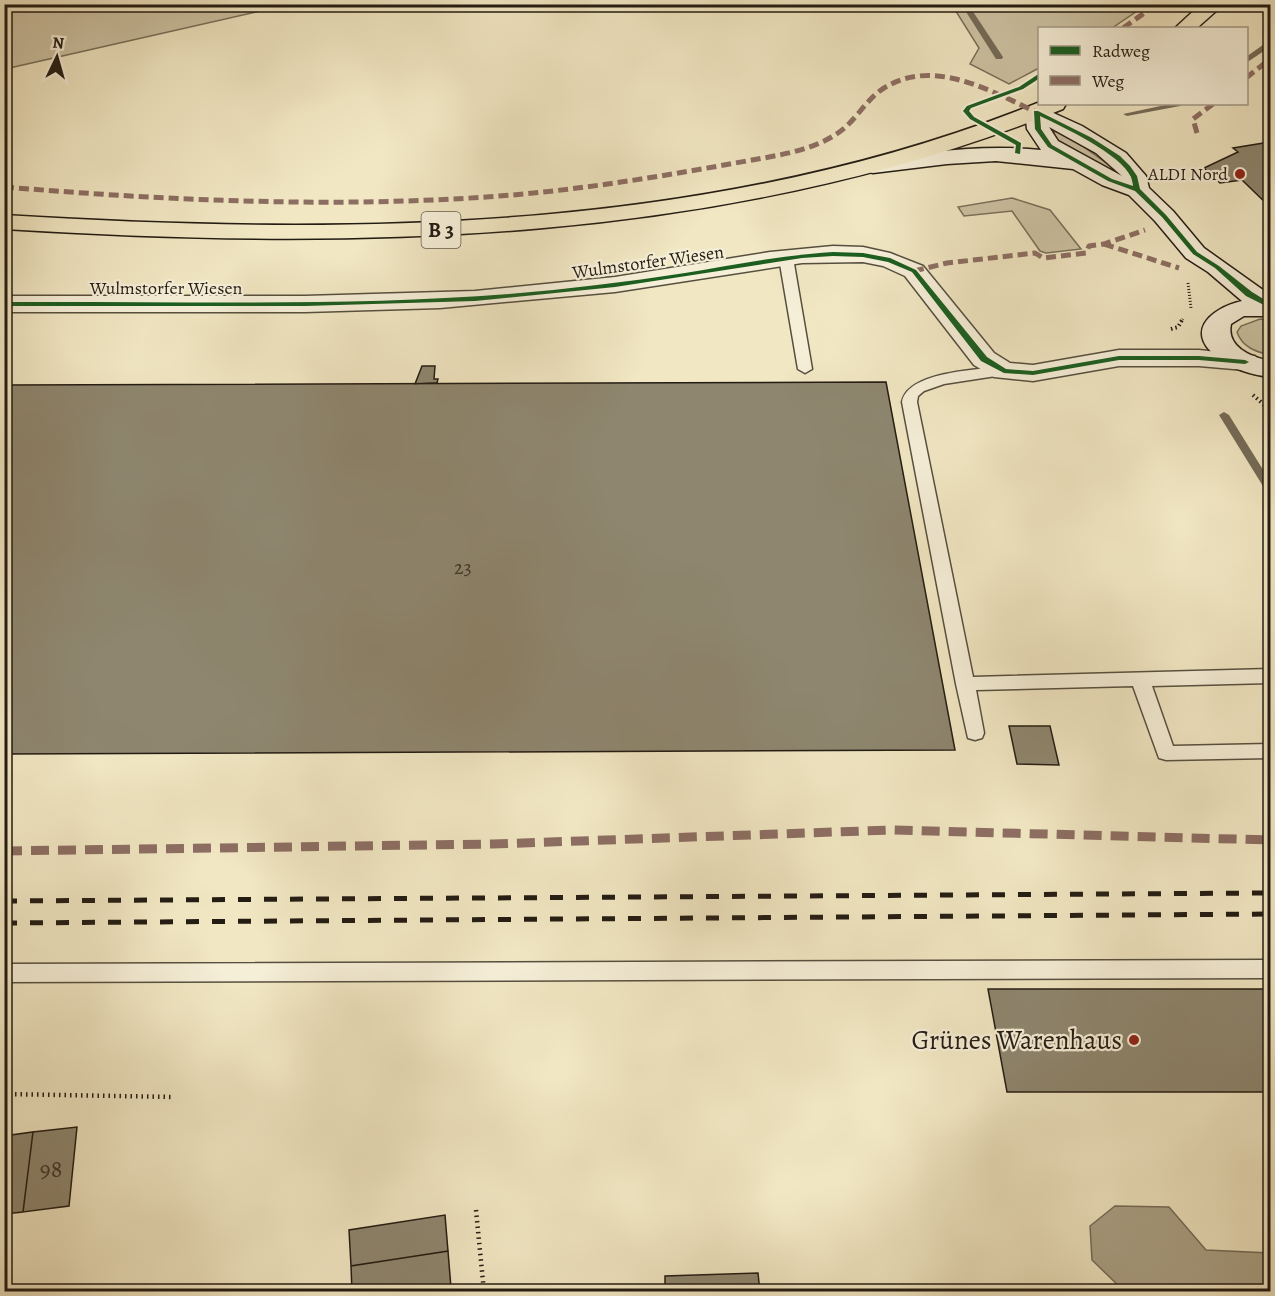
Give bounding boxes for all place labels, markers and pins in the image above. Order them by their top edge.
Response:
place label: ALDI Nord [1147,162,1228,186]
marker: ALDI Nord [1233,167,1247,181]
place label: Grünes Warenhaus [911,1022,1122,1058]
marker: Grünes Warenhaus [1127,1033,1141,1047]

